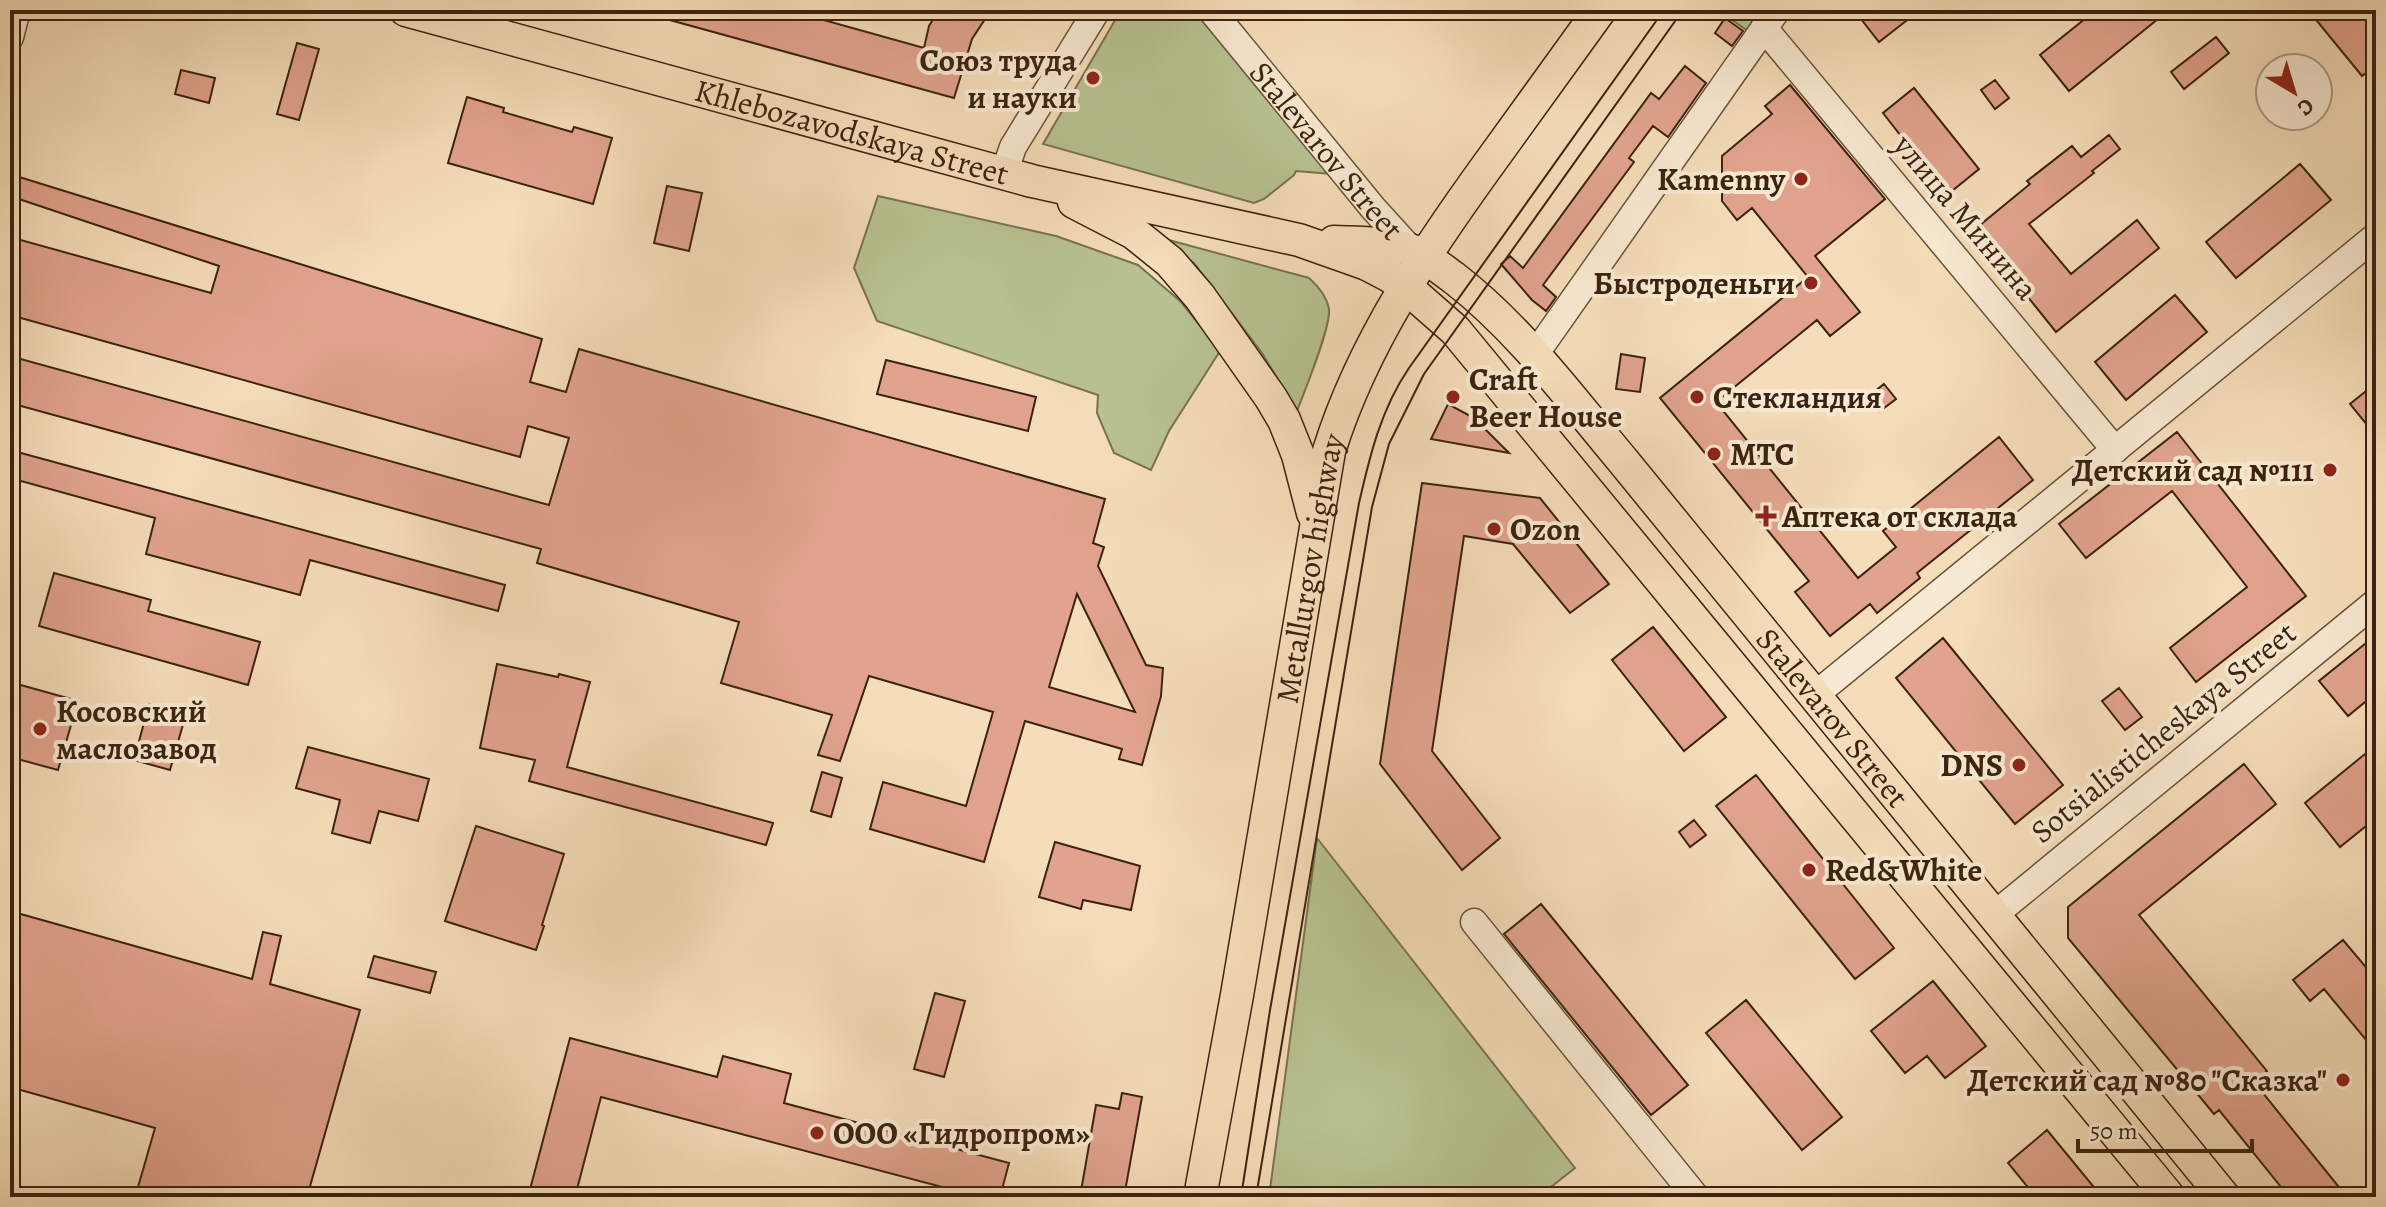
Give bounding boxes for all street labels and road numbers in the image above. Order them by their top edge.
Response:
street label: Stalevarov Street [1240,52,1414,250]
street label: Khlebozavodskaya Street [690,68,1014,196]
street label: улица Минина [1883,124,2049,310]
street label: Metallurgov highway [1265,427,1355,707]
street label: Sotsialisticheskaya Street [2021,611,2305,853]
street label: Stalevarov Street [1746,618,1919,817]

